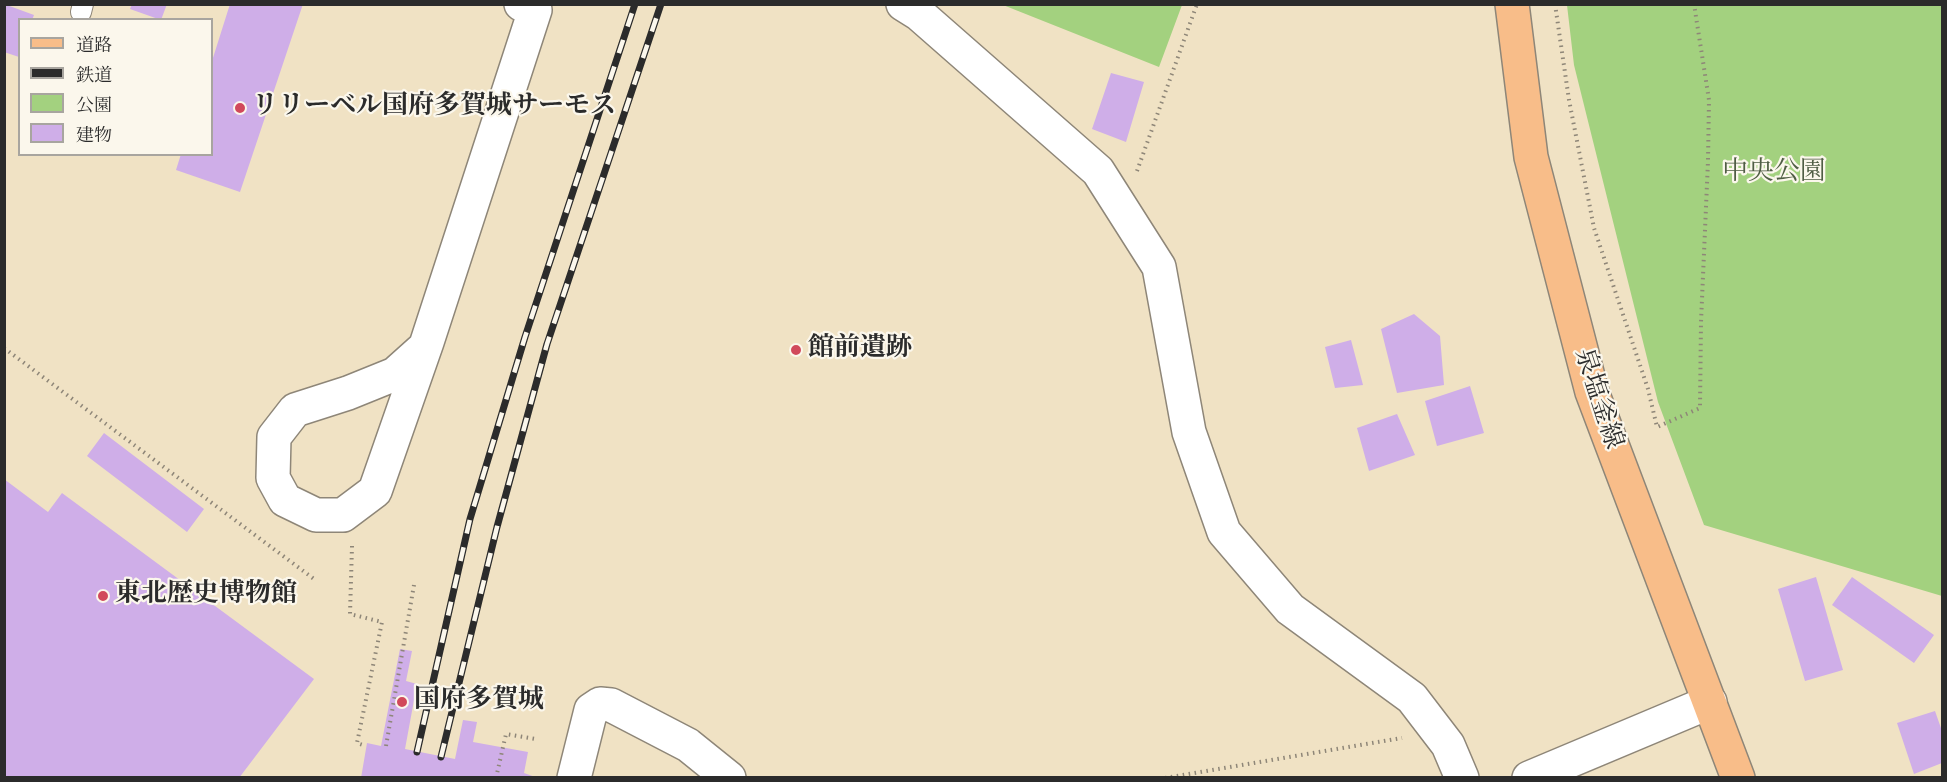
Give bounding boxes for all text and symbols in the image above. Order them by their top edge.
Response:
legend [18,18,213,156]
text: 道路 [76,35,112,57]
text: 鉄道 [76,65,112,87]
place label: リリーベル国府多賀城サーモス [252,92,616,124]
text: 公園 [76,95,112,117]
marker: リリーベル国府多賀城サーモス [233,101,247,115]
text: 建物 [76,125,112,147]
park label: 中央公園 [1722,158,1826,190]
place label: 館前遺跡 [808,334,912,366]
marker: 館前遺跡 [789,343,803,357]
street label: 泉塩釜線 [1566,345,1628,453]
place label: 東北歴史博物館 [115,580,297,612]
marker: 東北歴史博物館 [96,589,110,603]
place label: 国府多賀城 [414,686,544,718]
marker: 国府多賀城 [395,695,409,709]

